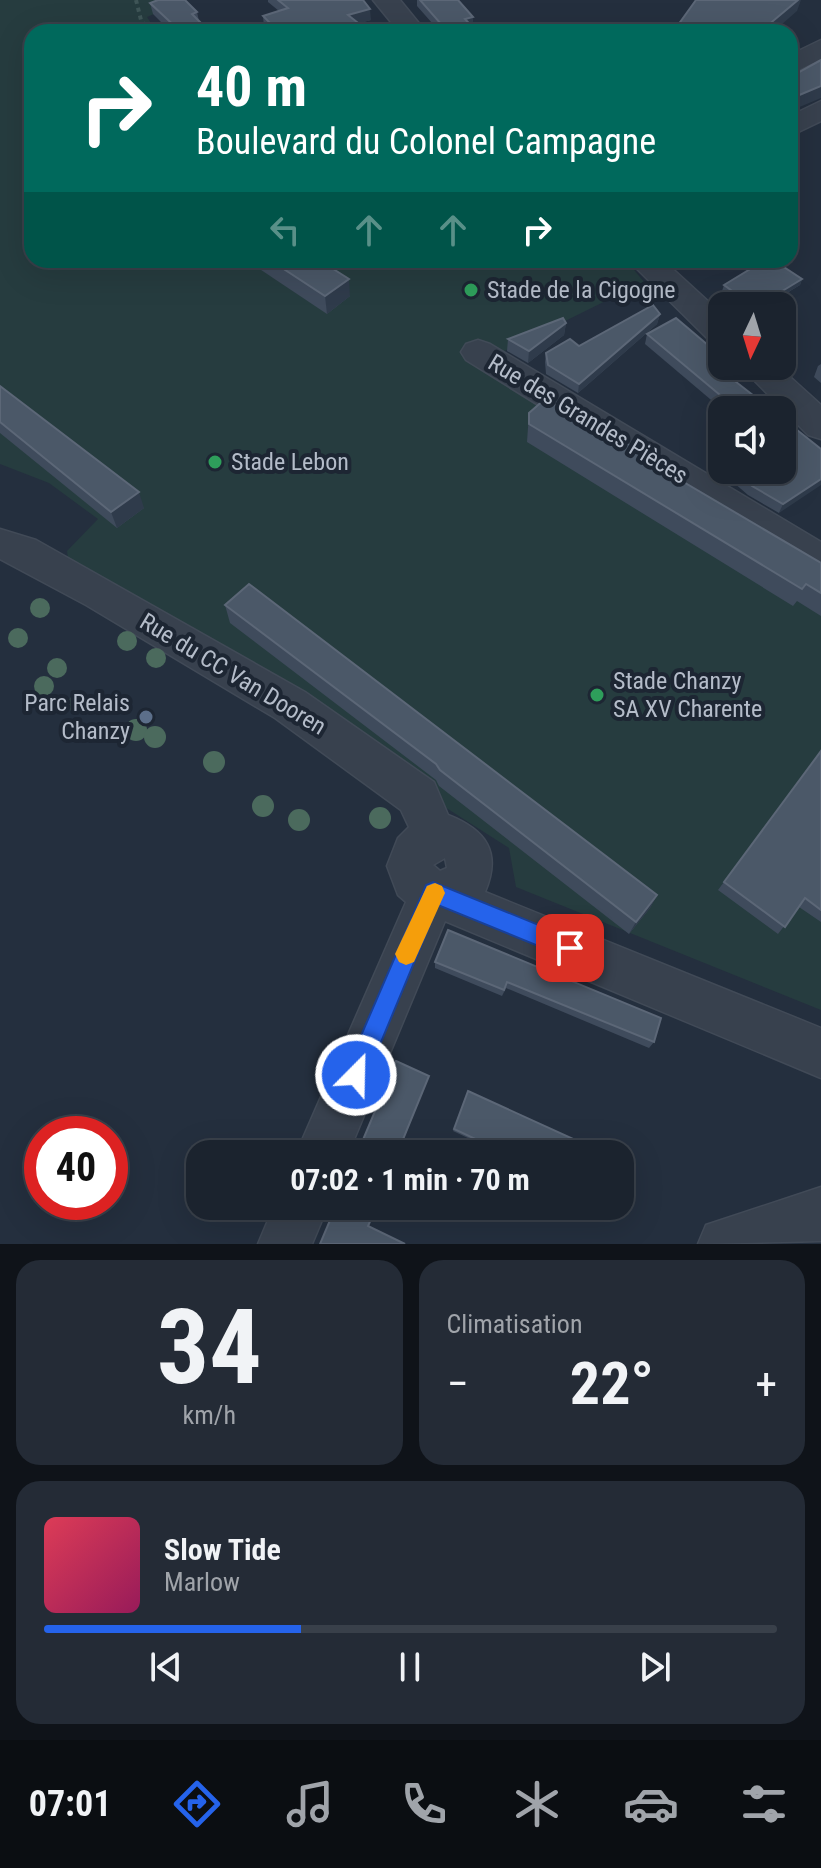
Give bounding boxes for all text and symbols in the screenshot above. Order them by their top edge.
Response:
text: 40 m [196,54,307,120]
icon: right [64,56,168,160]
text: Boulevard du Colonel Campagne [196,121,656,163]
icon: left [263,208,307,252]
icon: ahead [347,208,391,252]
icon: ahead [431,208,475,252]
icon: right [515,208,559,252]
place label: Stade de la Cigogne [487,276,676,304]
marker: Stade de la Cigogne [462,281,480,299]
north arrow [708,292,796,380]
map controls [708,292,796,484]
street label: Rue des Grandes Pièces [483,348,693,490]
button: sound [708,396,796,484]
place label: Stade Lebon [231,448,349,476]
marker: Stade Lebon [206,453,224,471]
street label: Rue du CC Van Dooren [135,607,331,741]
place label: Stade Chanzy SA XV Charente [613,667,762,723]
marker: Stade Chanzy SA XV Charente [588,686,606,704]
place label: Parc Relais Chanzy [24,689,130,745]
marker: Parc Relais Chanzy [137,708,155,726]
pin [536,914,604,982]
icon: arrive [548,926,592,970]
position arrow [314,1033,398,1117]
speed limit sign: 40 [24,1116,128,1220]
text: 07:02 · 1 min · 70 m [290,1162,530,1197]
text: 34 [157,1287,262,1408]
text: Climatisation [447,1309,582,1339]
text: 22° [570,1348,654,1419]
text: − [447,1358,469,1410]
text: + [755,1358,777,1410]
text: km/h [183,1400,236,1430]
text: Slow Tide [164,1532,281,1567]
text: Marlow [164,1567,240,1597]
icon: previous [144,1645,188,1689]
icon: pause [388,1645,432,1689]
icon: next [633,1645,677,1689]
icon: directions [169,1776,225,1832]
icon: music [282,1776,338,1832]
icon: phone [396,1776,452,1832]
icon: climate [509,1776,565,1832]
icon: car [623,1776,679,1832]
icon: filters [736,1776,792,1832]
text: 07:01 [29,1783,111,1825]

